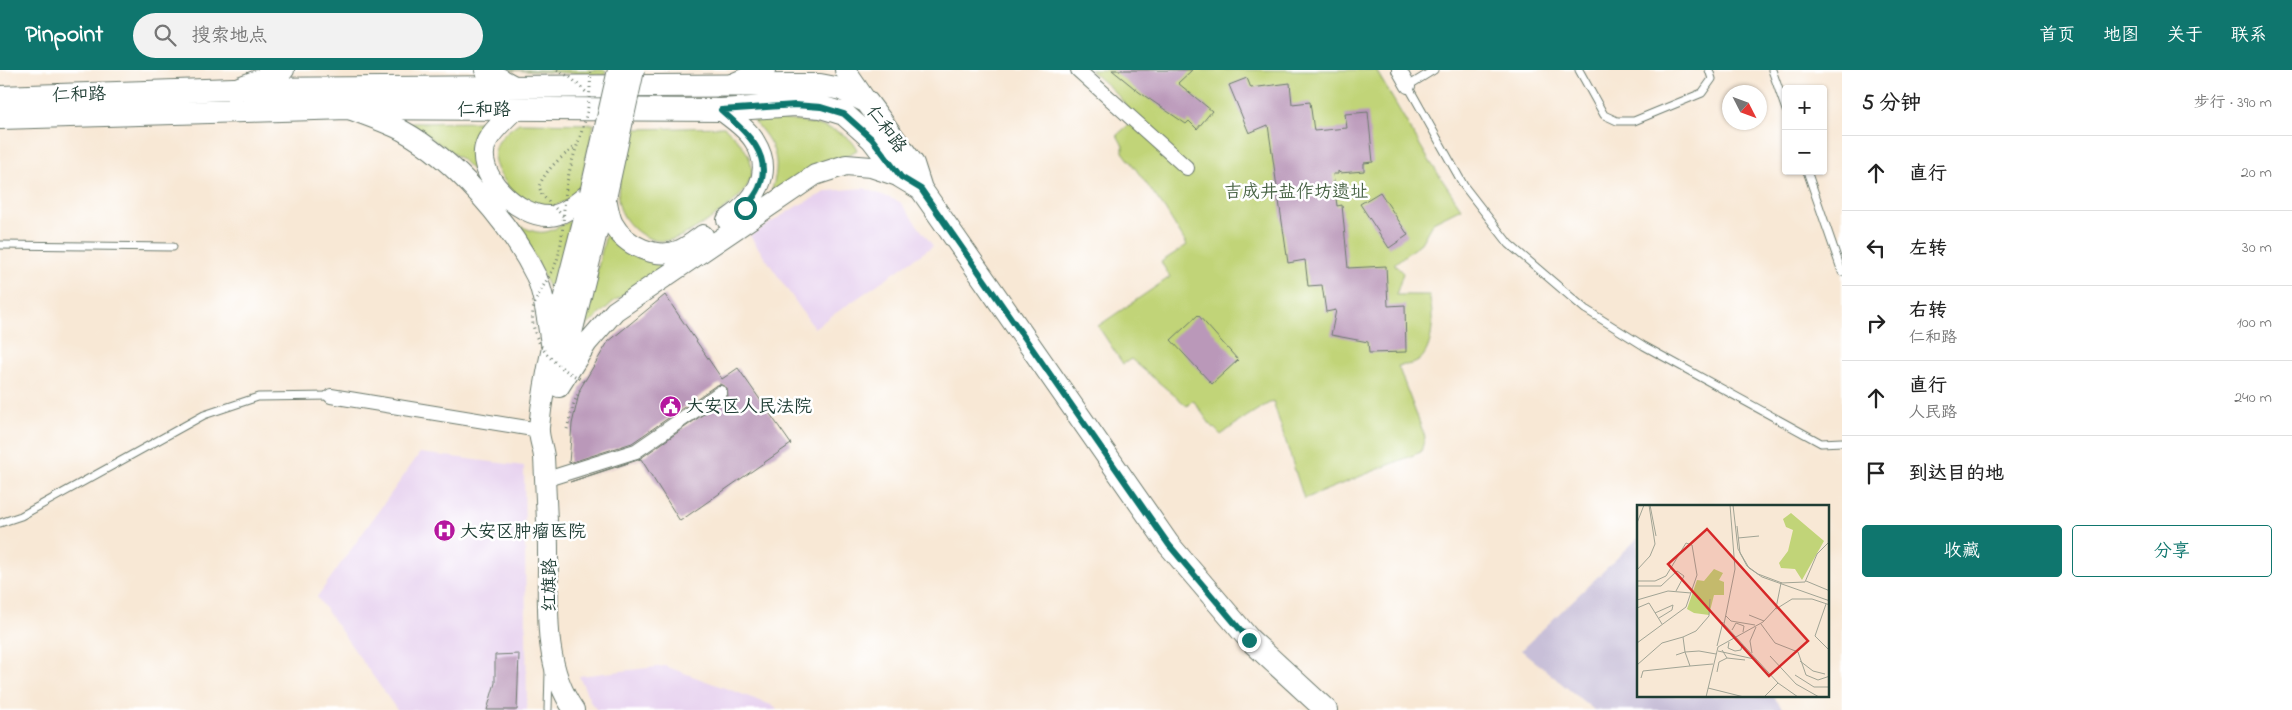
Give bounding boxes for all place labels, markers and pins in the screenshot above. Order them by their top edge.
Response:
public building icon: 大安区人民法院 [658,394,682,418]
place label: 大安区人民法院 [686,395,812,421]
hospital icon: 大安区肿瘤医院 [432,519,456,543]
place label: 大安区肿瘤医院 [460,520,586,546]

